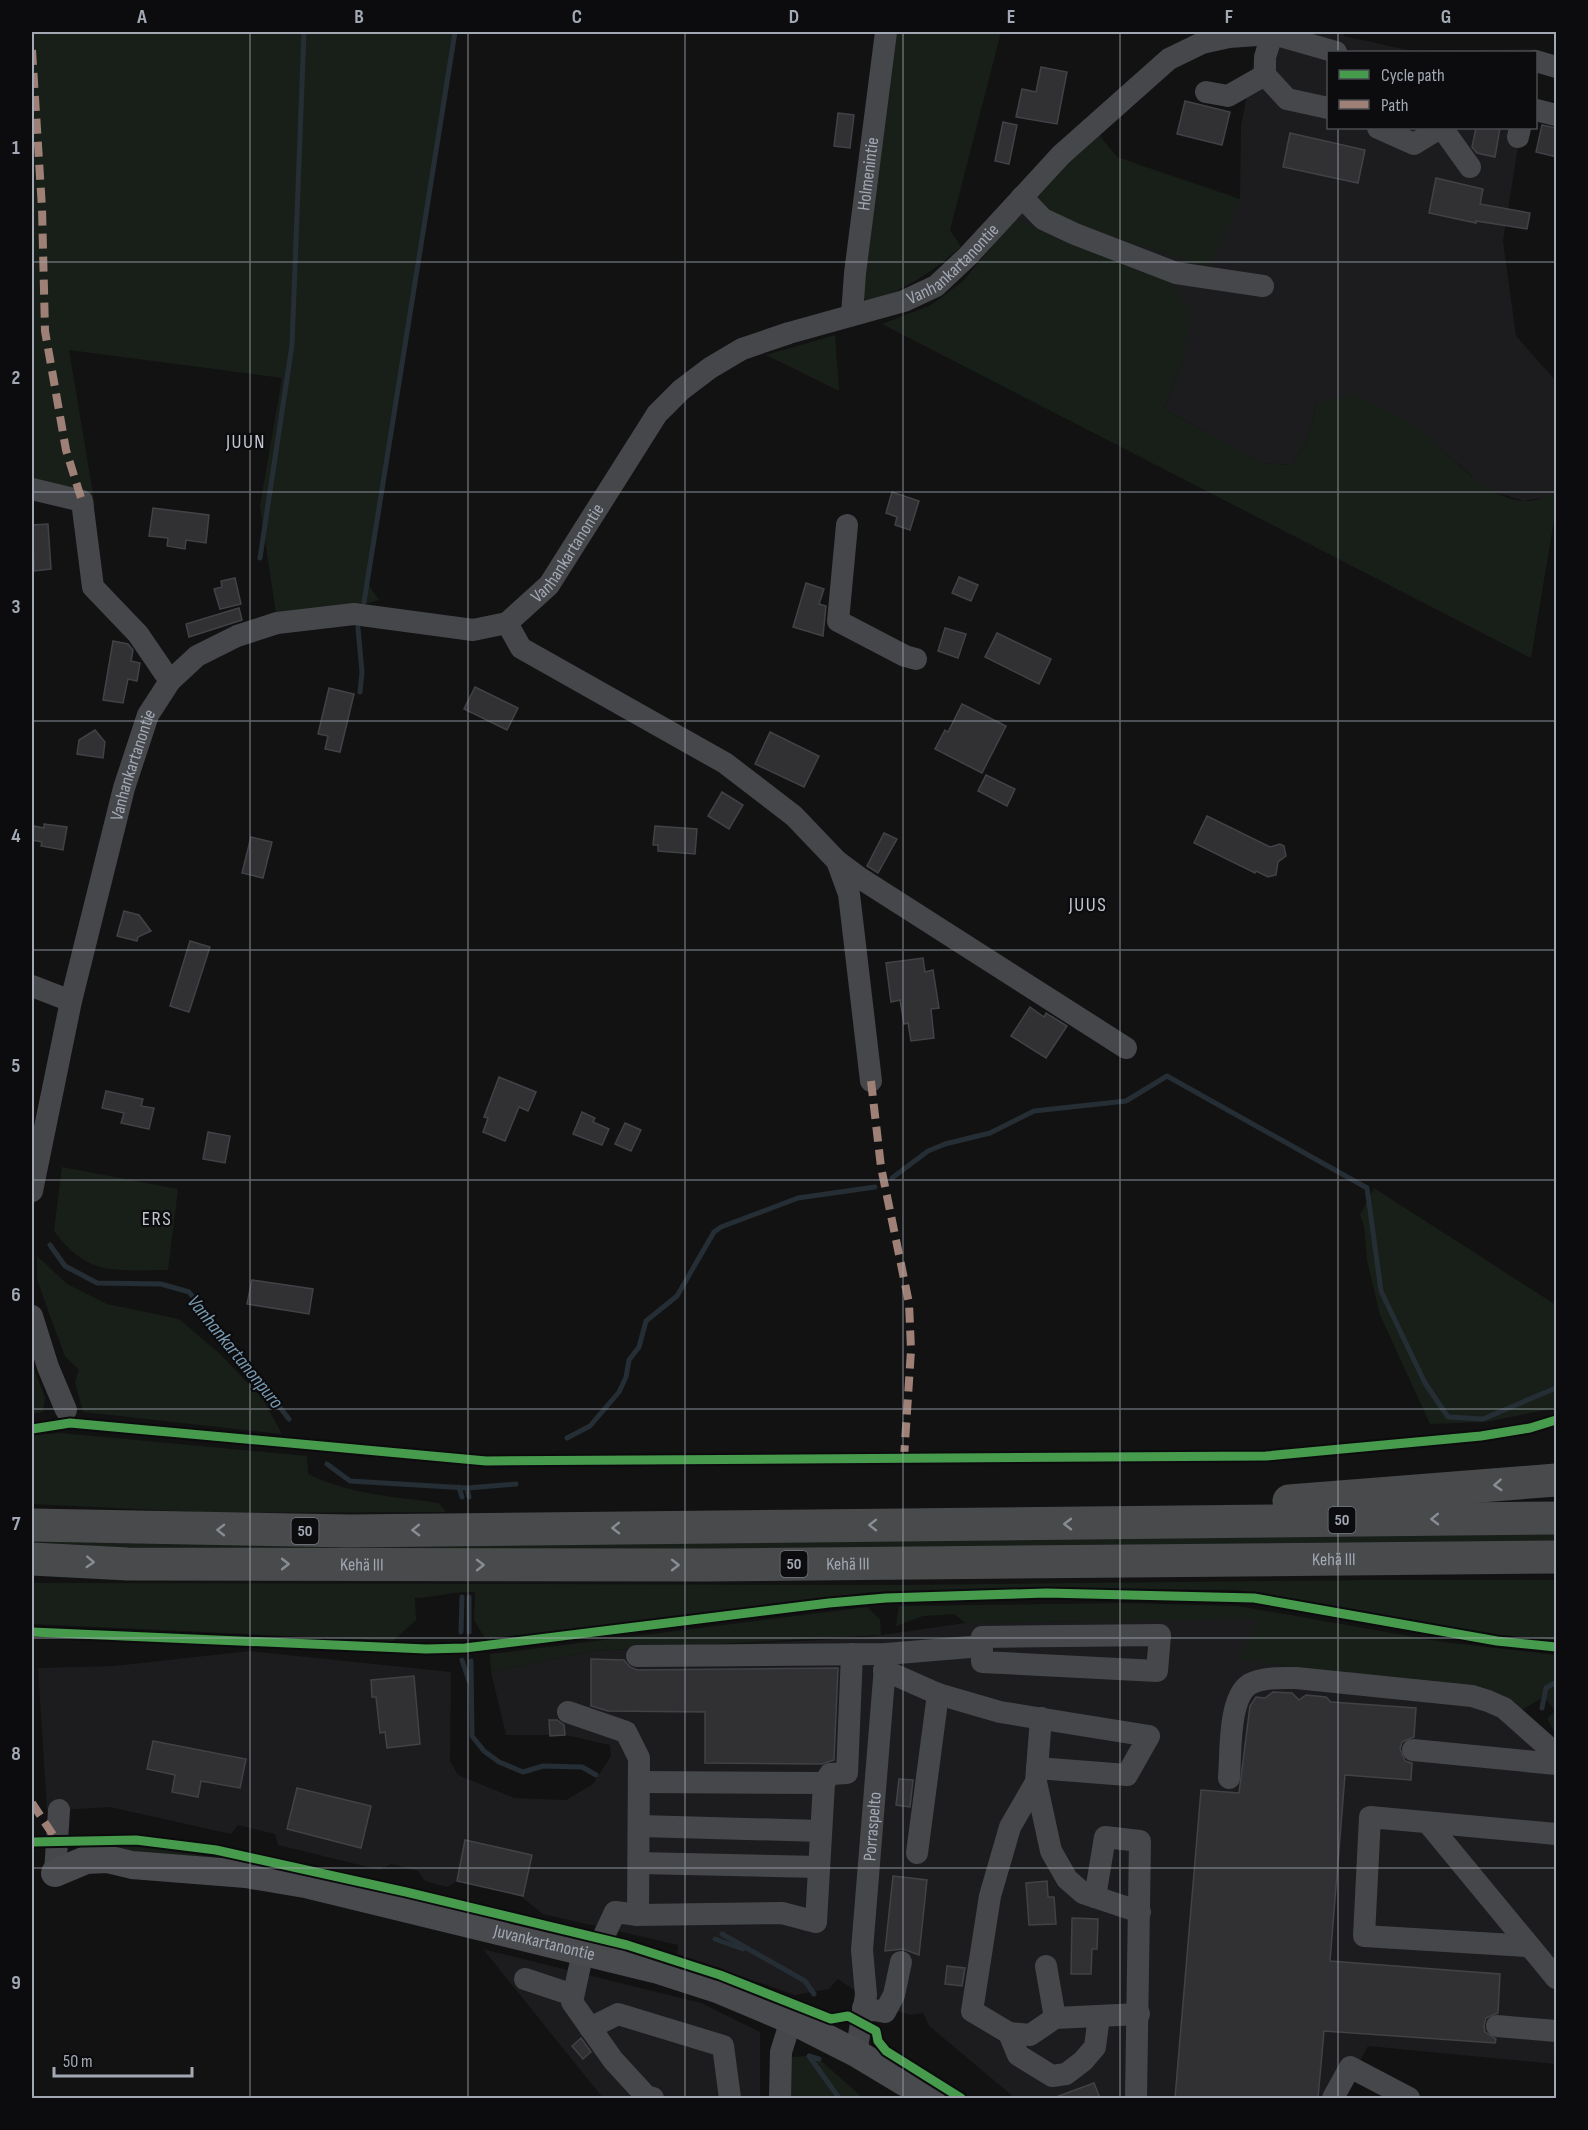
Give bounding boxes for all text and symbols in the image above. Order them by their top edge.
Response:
text: A [136,5,147,29]
text: B [354,5,364,29]
text: C [572,5,582,29]
text: D [789,5,799,29]
text: E [1007,5,1015,29]
text: F [1225,5,1233,29]
text: G [1441,5,1451,29]
legend [1327,51,1537,129]
text: Cycle path [1381,65,1445,86]
text: Path [1381,95,1409,116]
text: 1 [12,136,20,160]
street label: Holmenintie [853,136,883,212]
street label: Vanhankartanontie [903,219,1003,309]
text: 2 [12,366,20,390]
district label: JUUN [225,430,266,454]
street label: Vanhankartanontie [526,500,608,607]
text: 3 [12,595,21,619]
street label: Vanhankartanontie [106,705,160,823]
text: 4 [11,824,21,848]
district label: JUUS [1068,893,1107,917]
text: 5 [12,1054,21,1078]
district label: ERS [142,1207,172,1231]
text: 6 [11,1283,21,1307]
water label: Vanhankartanonpuro [182,1290,288,1414]
one-way arrow [1494,1478,1503,1491]
road number: 50 [1328,1507,1356,1533]
text: 7 [12,1512,21,1536]
one-way arrow [1431,1513,1440,1525]
road number: 50 [292,1518,318,1544]
one-way arrow [1064,1518,1073,1530]
one-way arrow [869,1519,878,1531]
one-way arrow [611,1522,620,1534]
one-way arrow [216,1523,225,1536]
one-way arrow [411,1524,420,1537]
street label: Kehä III [1312,1548,1356,1570]
road number: 50 [780,1551,808,1577]
street label: Kehä III [826,1553,870,1574]
street label: Kehä III [340,1554,384,1575]
one-way arrow [85,1556,94,1569]
one-way arrow [280,1558,289,1570]
one-way arrow [475,1559,484,1571]
one-way arrow [670,1559,679,1571]
text: 8 [11,1742,21,1766]
street label: Porraspelto [859,1791,885,1862]
street label: Juvankartanontie [491,1920,597,1965]
text: 9 [11,1971,21,1995]
scale bar [54,2040,192,2078]
text: 50 m [63,2051,93,2072]

